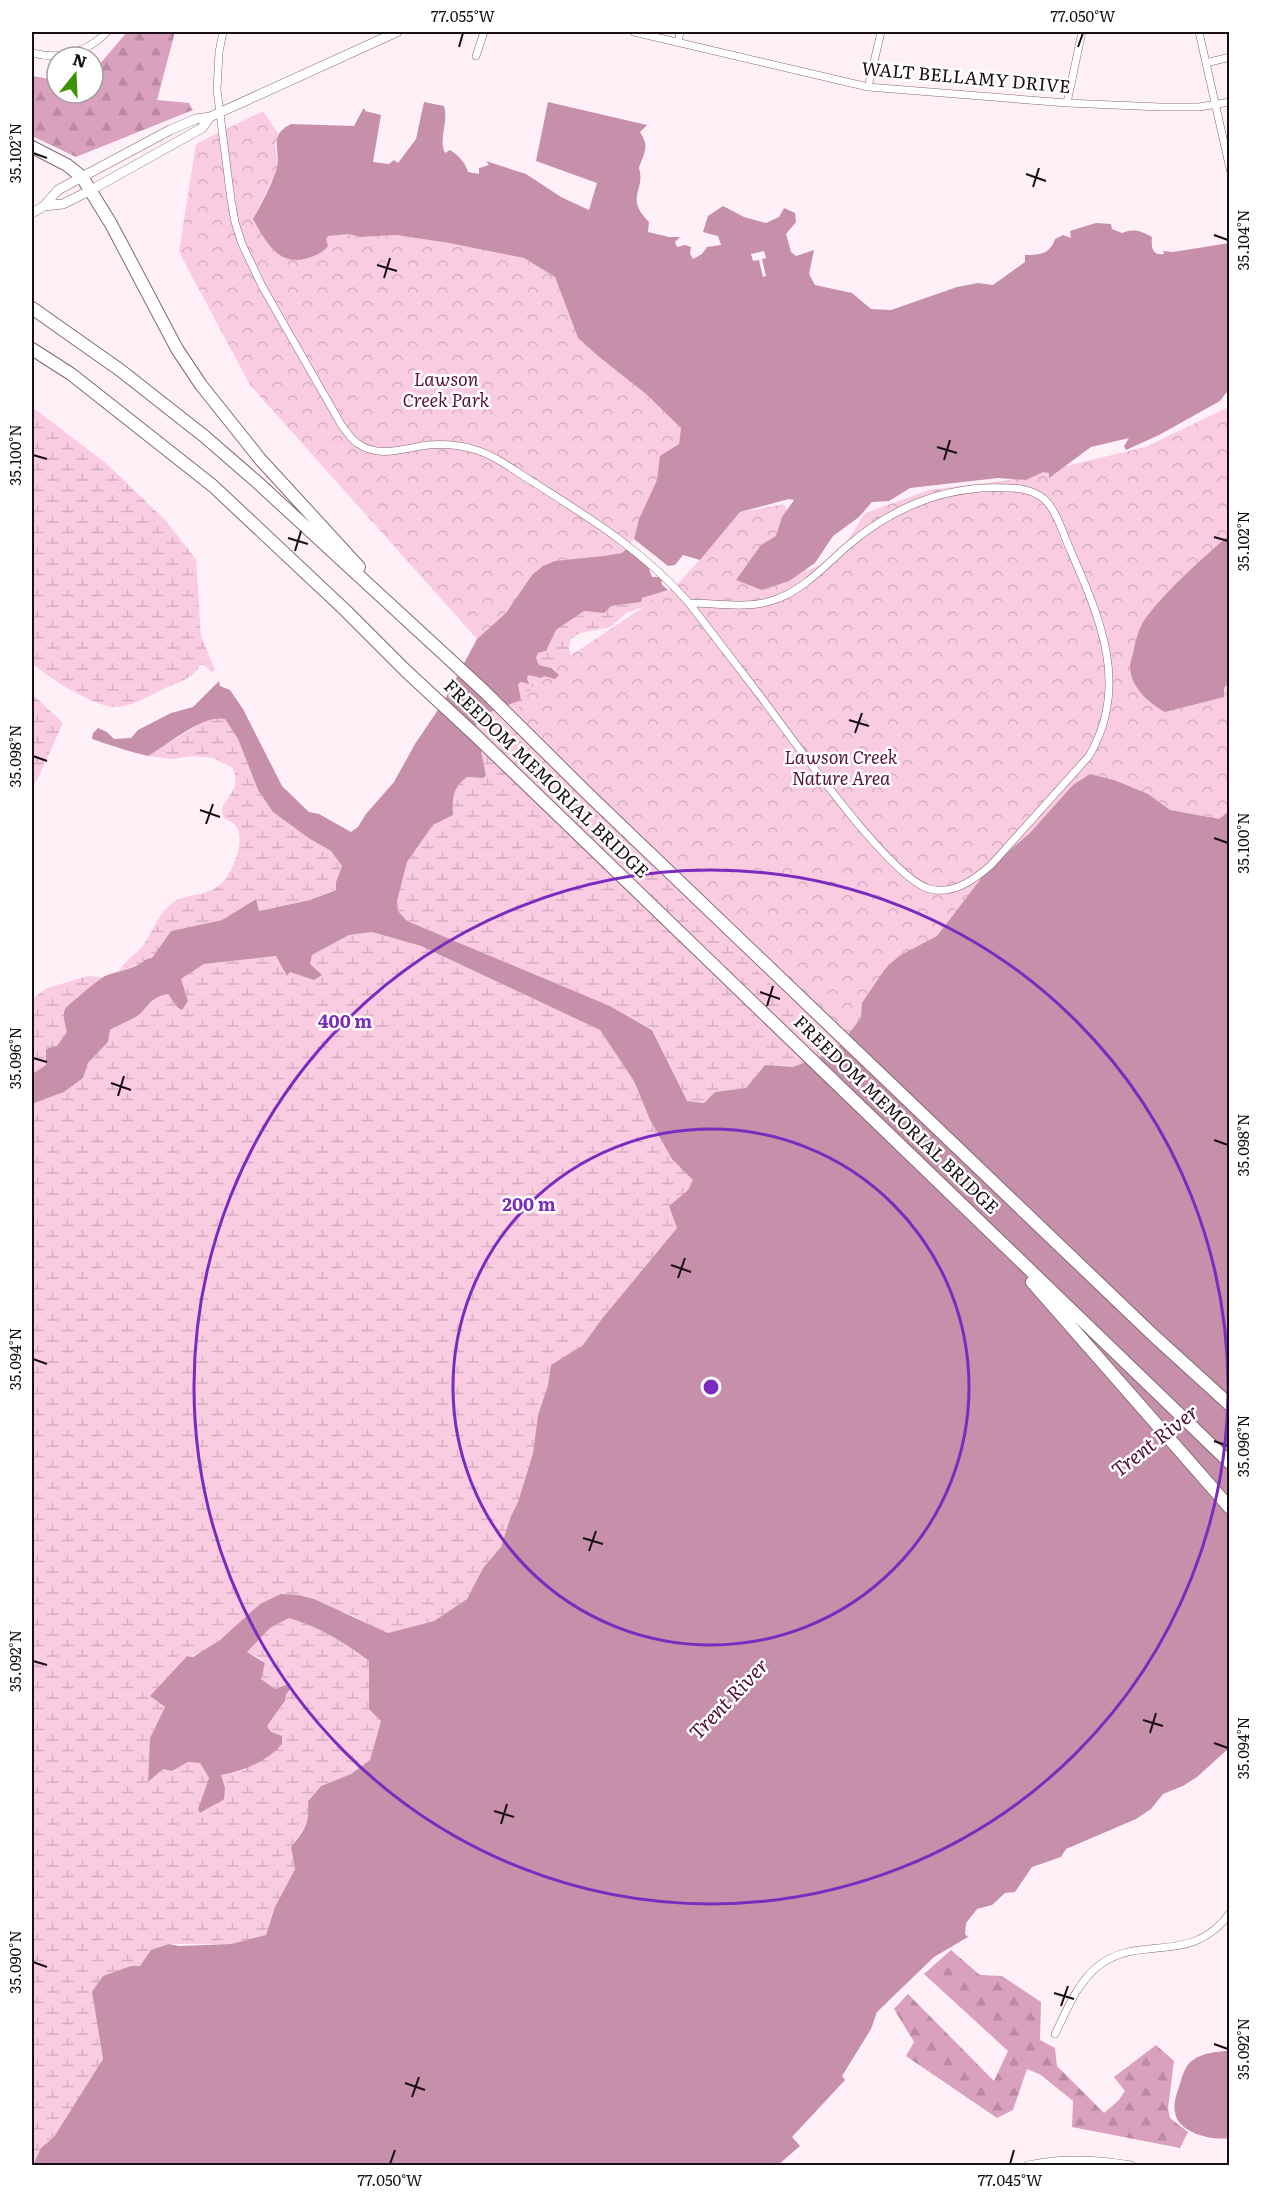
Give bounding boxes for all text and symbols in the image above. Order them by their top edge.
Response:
text: 77.055°W [431,4,496,27]
text: 77.050°W [1051,4,1116,27]
north arrow [45,45,105,105]
text: N [70,46,90,73]
street label: WALT BELLAMY DRIVE [860,54,1072,99]
text: 35.102°N [3,123,26,183]
text: 35.104°N [1231,210,1254,270]
park label: Lawson Creek Park [403,365,490,413]
text: 35.100°N [3,424,26,486]
text: 35.102°N [1231,511,1254,571]
street label: FREEDOM MEMORIAL BRIDGE [438,672,656,884]
text: 35.098°N [3,725,26,787]
park label: Lawson Creek Nature Area [784,743,898,791]
text: 35.100°N [1231,812,1254,874]
text: 400 m [318,1007,372,1034]
street label: FREEDOM MEMORIAL BRIDGE [788,1008,1006,1220]
text: 35.096°N [3,1027,26,1089]
text: 35.098°N [1231,1114,1254,1176]
text: 200 m [502,1190,556,1217]
text: 35.094°N [3,1328,26,1390]
centre of rings [701,1377,721,1397]
water label: Trent River [1104,1396,1204,1483]
text: 35.096°N [1231,1415,1254,1477]
text: 35.092°N [3,1630,26,1692]
water label: Trent River [681,1650,774,1745]
text: 35.094°N [1231,1717,1254,1779]
text: 35.090°N [3,1930,26,1994]
text: 35.092°N [1231,2018,1254,2080]
text: 77.050°W [358,2168,423,2191]
text: 77.045°W [978,2168,1043,2191]

